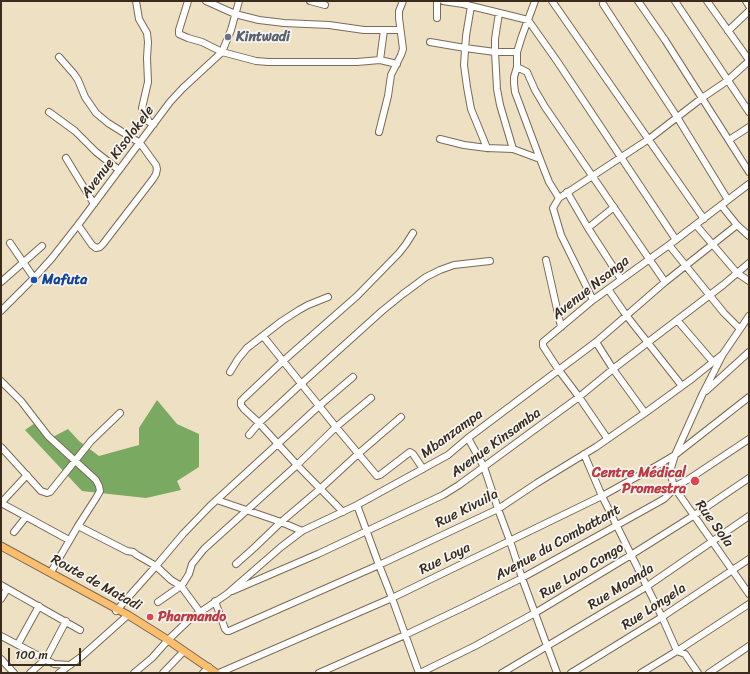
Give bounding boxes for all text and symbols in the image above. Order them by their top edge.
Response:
place label: Kintwadi [236,29,290,45]
marker: Kintwadi [223,32,233,42]
street label: Avenue Kisolokele [78,103,158,201]
street label: Avenue Nsanga [549,253,633,323]
place label: Mafuta [42,272,87,288]
marker: Mafuta [29,275,39,285]
street label: Avenue Kinsamba [448,405,544,481]
street label: Mbanzampa [418,406,486,462]
place label: Centre Médical Promestra [592,465,686,498]
marker: Centre Médical Promestra [689,475,701,487]
street label: Rue Kivuila [433,486,501,532]
street label: Rue Sola [691,497,737,551]
street label: Avenue du Combattant [493,502,623,584]
street label: Rue Loya [417,539,473,579]
street label: Rue Lovo Congo [537,539,627,603]
street label: Route de Matadi [48,551,144,615]
street label: Rue Moanda [585,560,657,614]
street label: Rue Longela [619,580,689,634]
place label: Pharmando [158,609,226,625]
marker: Pharmando [145,612,155,622]
scale bar [10,640,83,666]
text: 100 m [15,644,48,666]

